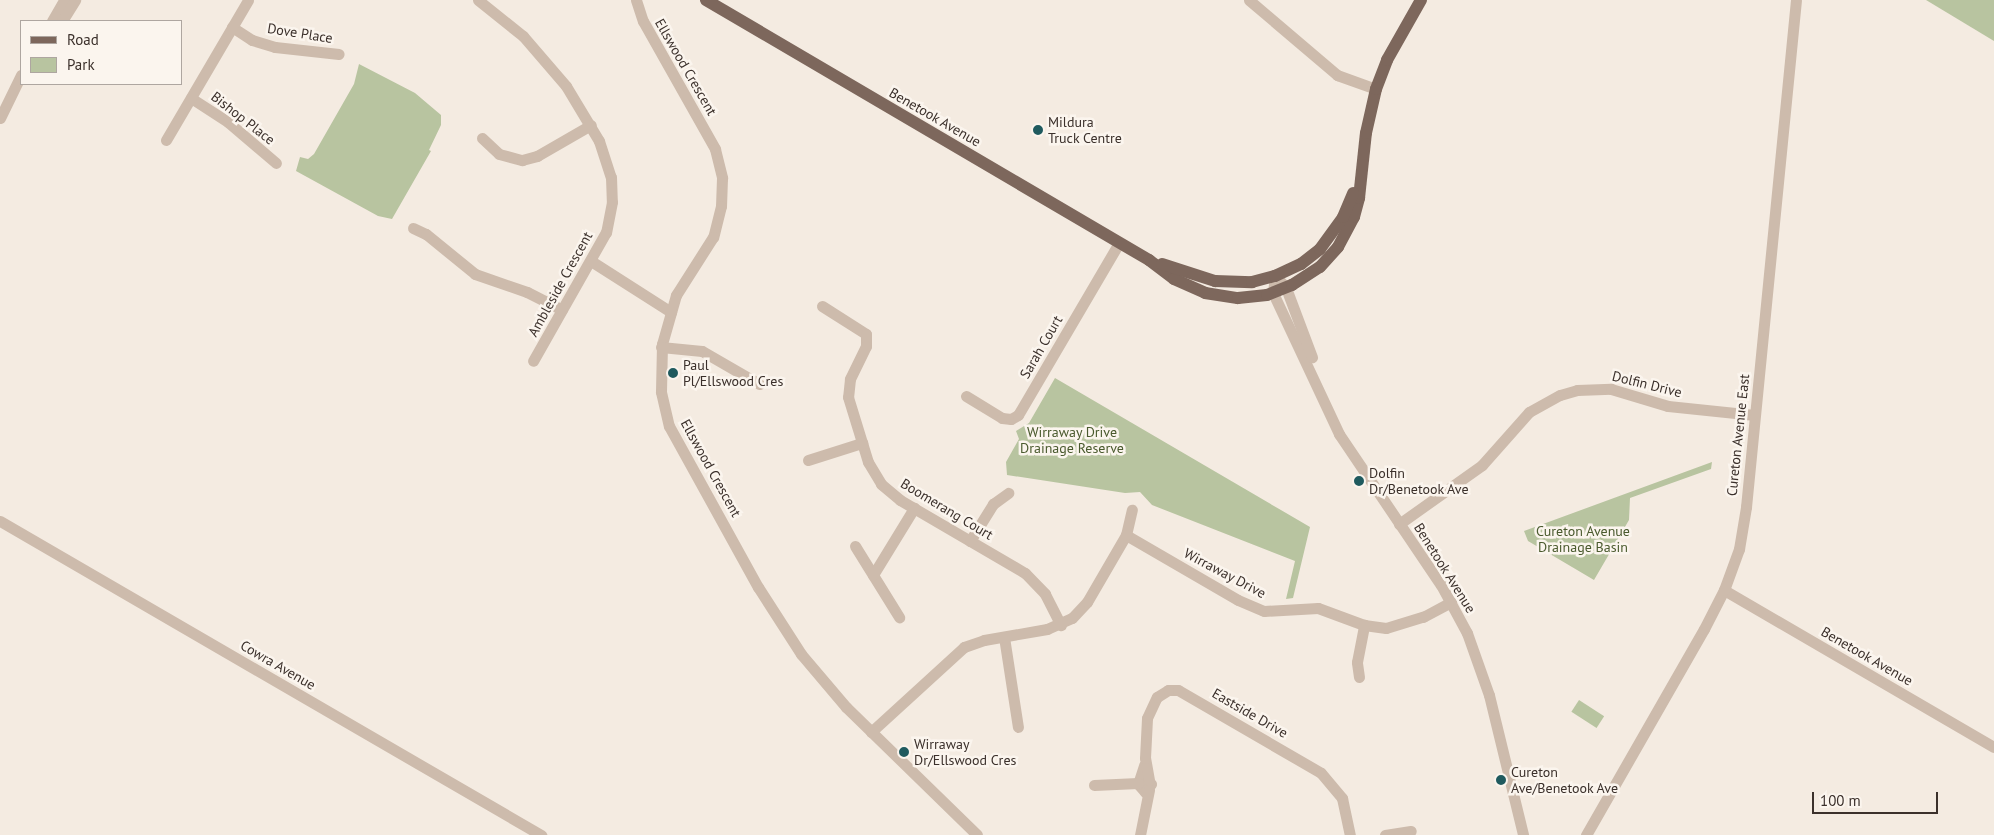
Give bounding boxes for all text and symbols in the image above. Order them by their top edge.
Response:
street label: Ellswood Crescent [651,16,721,118]
legend [20,20,182,85]
street label: Dove Place [266,20,334,46]
text: Road [67,30,99,49]
text: Park [67,55,95,74]
street label: Benetook Avenue [886,84,984,150]
street label: Bishop Place [208,88,278,148]
place label: Mildura Truck Centre [1048,114,1122,146]
marker: Mildura Truck Centre [1032,124,1044,136]
street label: Ambleside Crescent [524,229,596,339]
street label: Sarah Court [1016,313,1066,381]
place label: Paul Pl/Ellswood Cres [683,357,783,390]
marker: Paul Pl/Ellswood Cres [667,367,679,379]
street label: Dolfin Drive [1610,367,1684,401]
street label: Cureton Avenue East [1723,373,1753,497]
street label: Ellswood Crescent [677,416,745,520]
park label: Wirraway Drive Drainage Reserve [1020,424,1124,457]
place label: Dolfin Dr/Benetook Ave [1369,465,1469,498]
street label: Boomerang Court [898,475,996,543]
marker: Dolfin Dr/Benetook Ave [1353,475,1365,487]
street label: Benetook Avenue [1410,520,1480,616]
park label: Cureton Avenue Drainage Basin [1536,523,1630,556]
street label: Wirraway Drive [1181,544,1269,602]
street label: Benetook Avenue [1818,623,1916,689]
street label: Cowra Avenue [237,637,319,693]
street label: Eastside Drive [1209,685,1291,741]
place label: Wirraway Dr/Ellswood Cres [914,736,1016,769]
marker: Wirraway Dr/Ellswood Cres [898,746,910,758]
place label: Cureton Ave/Benetook Ave [1511,764,1619,796]
marker: Cureton Ave/Benetook Ave [1495,774,1507,786]
scale bar [1814,782,1940,814]
text: 100 m [1820,791,1861,810]

